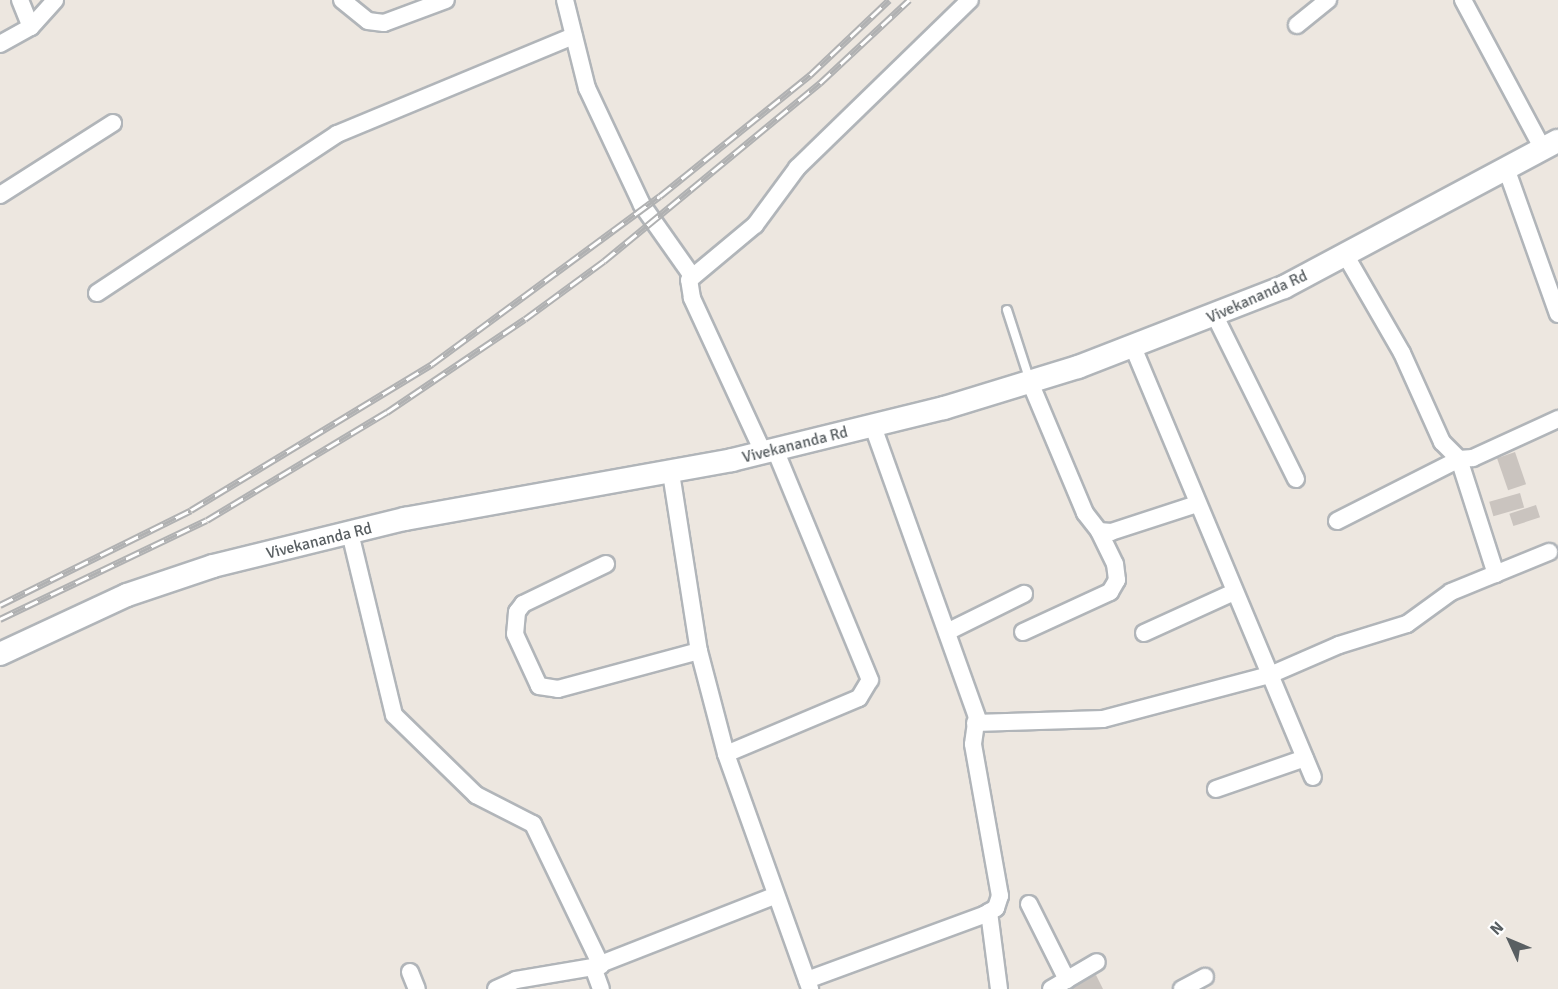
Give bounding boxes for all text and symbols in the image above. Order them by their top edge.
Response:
street label: Vivekananda Rd [1204,266,1310,328]
street label: Vivekananda Rd [740,423,850,467]
street label: Vivekananda Rd [264,519,374,563]
north arrow [1480,911,1540,971]
text: N [1486,918,1508,939]

